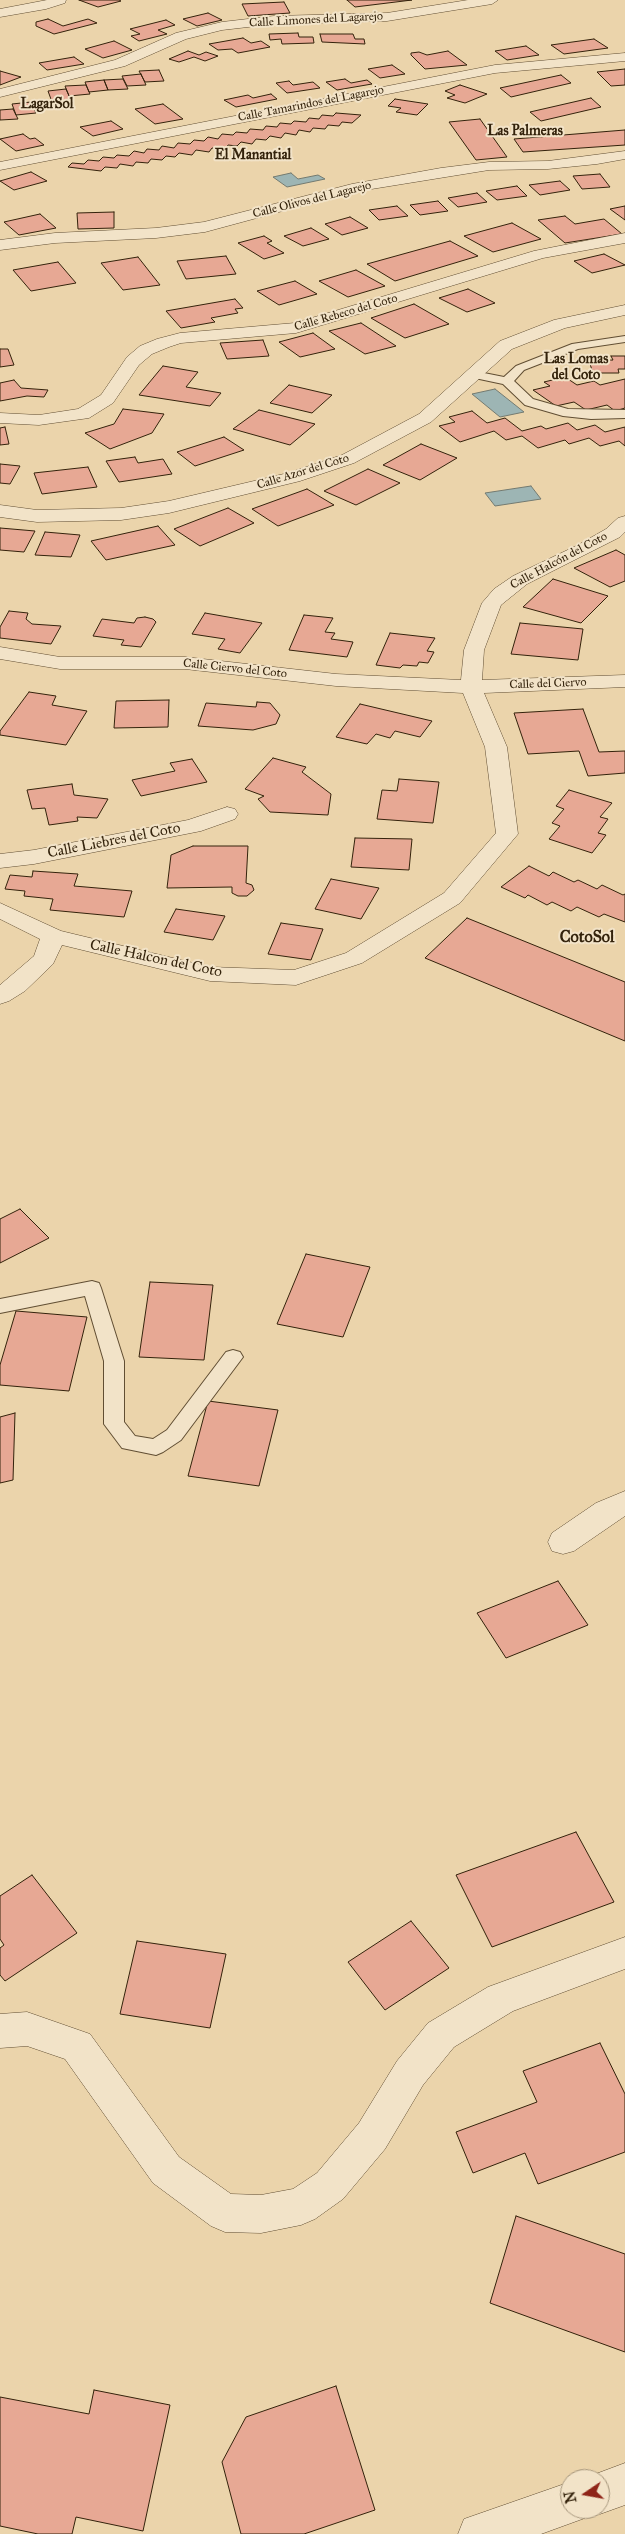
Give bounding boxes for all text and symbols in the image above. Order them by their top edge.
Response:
street label: Calle Limones del Lagarejo [249,9,383,31]
street label: Calle Tamarindos del Lagarejo [237,83,385,125]
district label: LagarSol [21,97,73,113]
district label: Las Palmeras [487,124,563,140]
district label: El Manantial [215,148,291,164]
street label: Calle Olivos del Lagarejo [251,178,373,222]
street label: Calle Rebeco del Coto [293,291,399,335]
district label: Las Lomas del Coto [544,352,608,384]
street label: Calle Azor del Coto [255,451,351,493]
street label: Calle Halcón del Coto [508,529,610,593]
street label: Calle Ciervo del Coto [182,656,288,682]
street label: Calle del Ciervo [509,675,587,693]
street label: Calle Liebres del Coto [46,819,182,863]
district label: CotoSol [560,928,614,948]
street label: Calle Halcon del Coto [88,936,224,982]
north arrow [560,2469,610,2519]
text: N [561,2489,580,2505]

